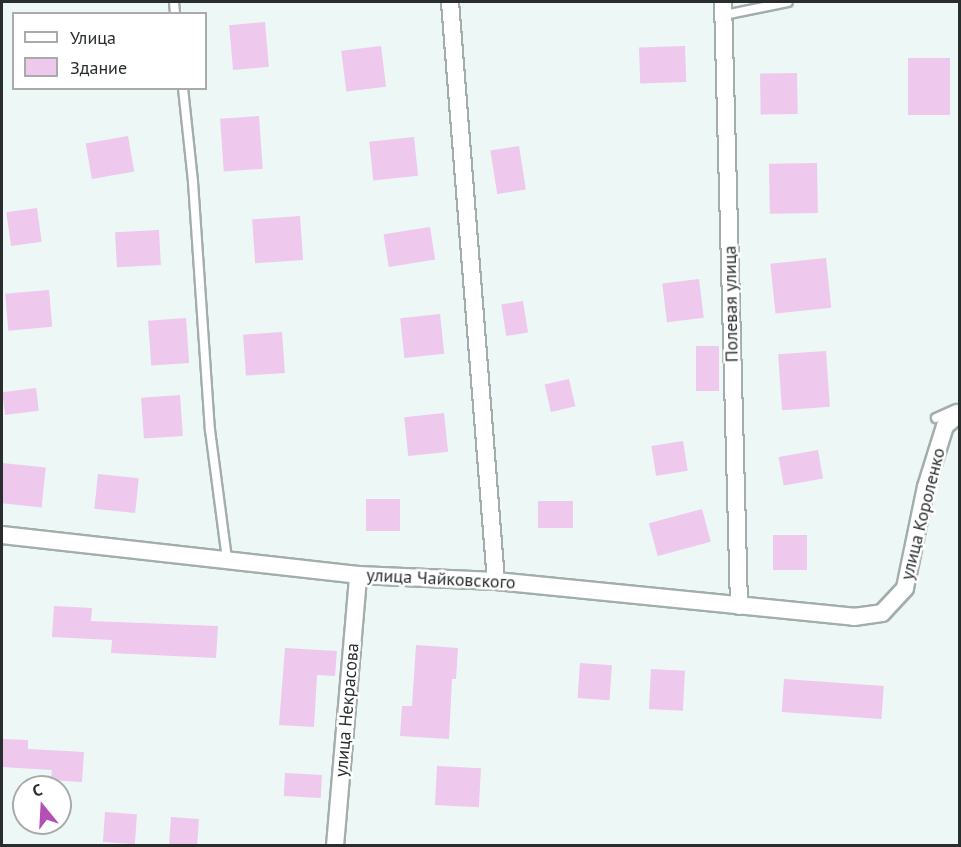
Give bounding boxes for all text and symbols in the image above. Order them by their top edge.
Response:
legend [12,12,207,90]
text: Улица [70,26,116,49]
text: Здание [70,56,127,79]
street label: Полевая улица [719,245,743,363]
street label: улица Короленко [896,446,950,582]
street label: улица Чайковского [366,564,516,594]
street label: улица Некрасова [330,642,364,778]
north arrow [12,775,72,835]
text: С [30,779,44,801]

